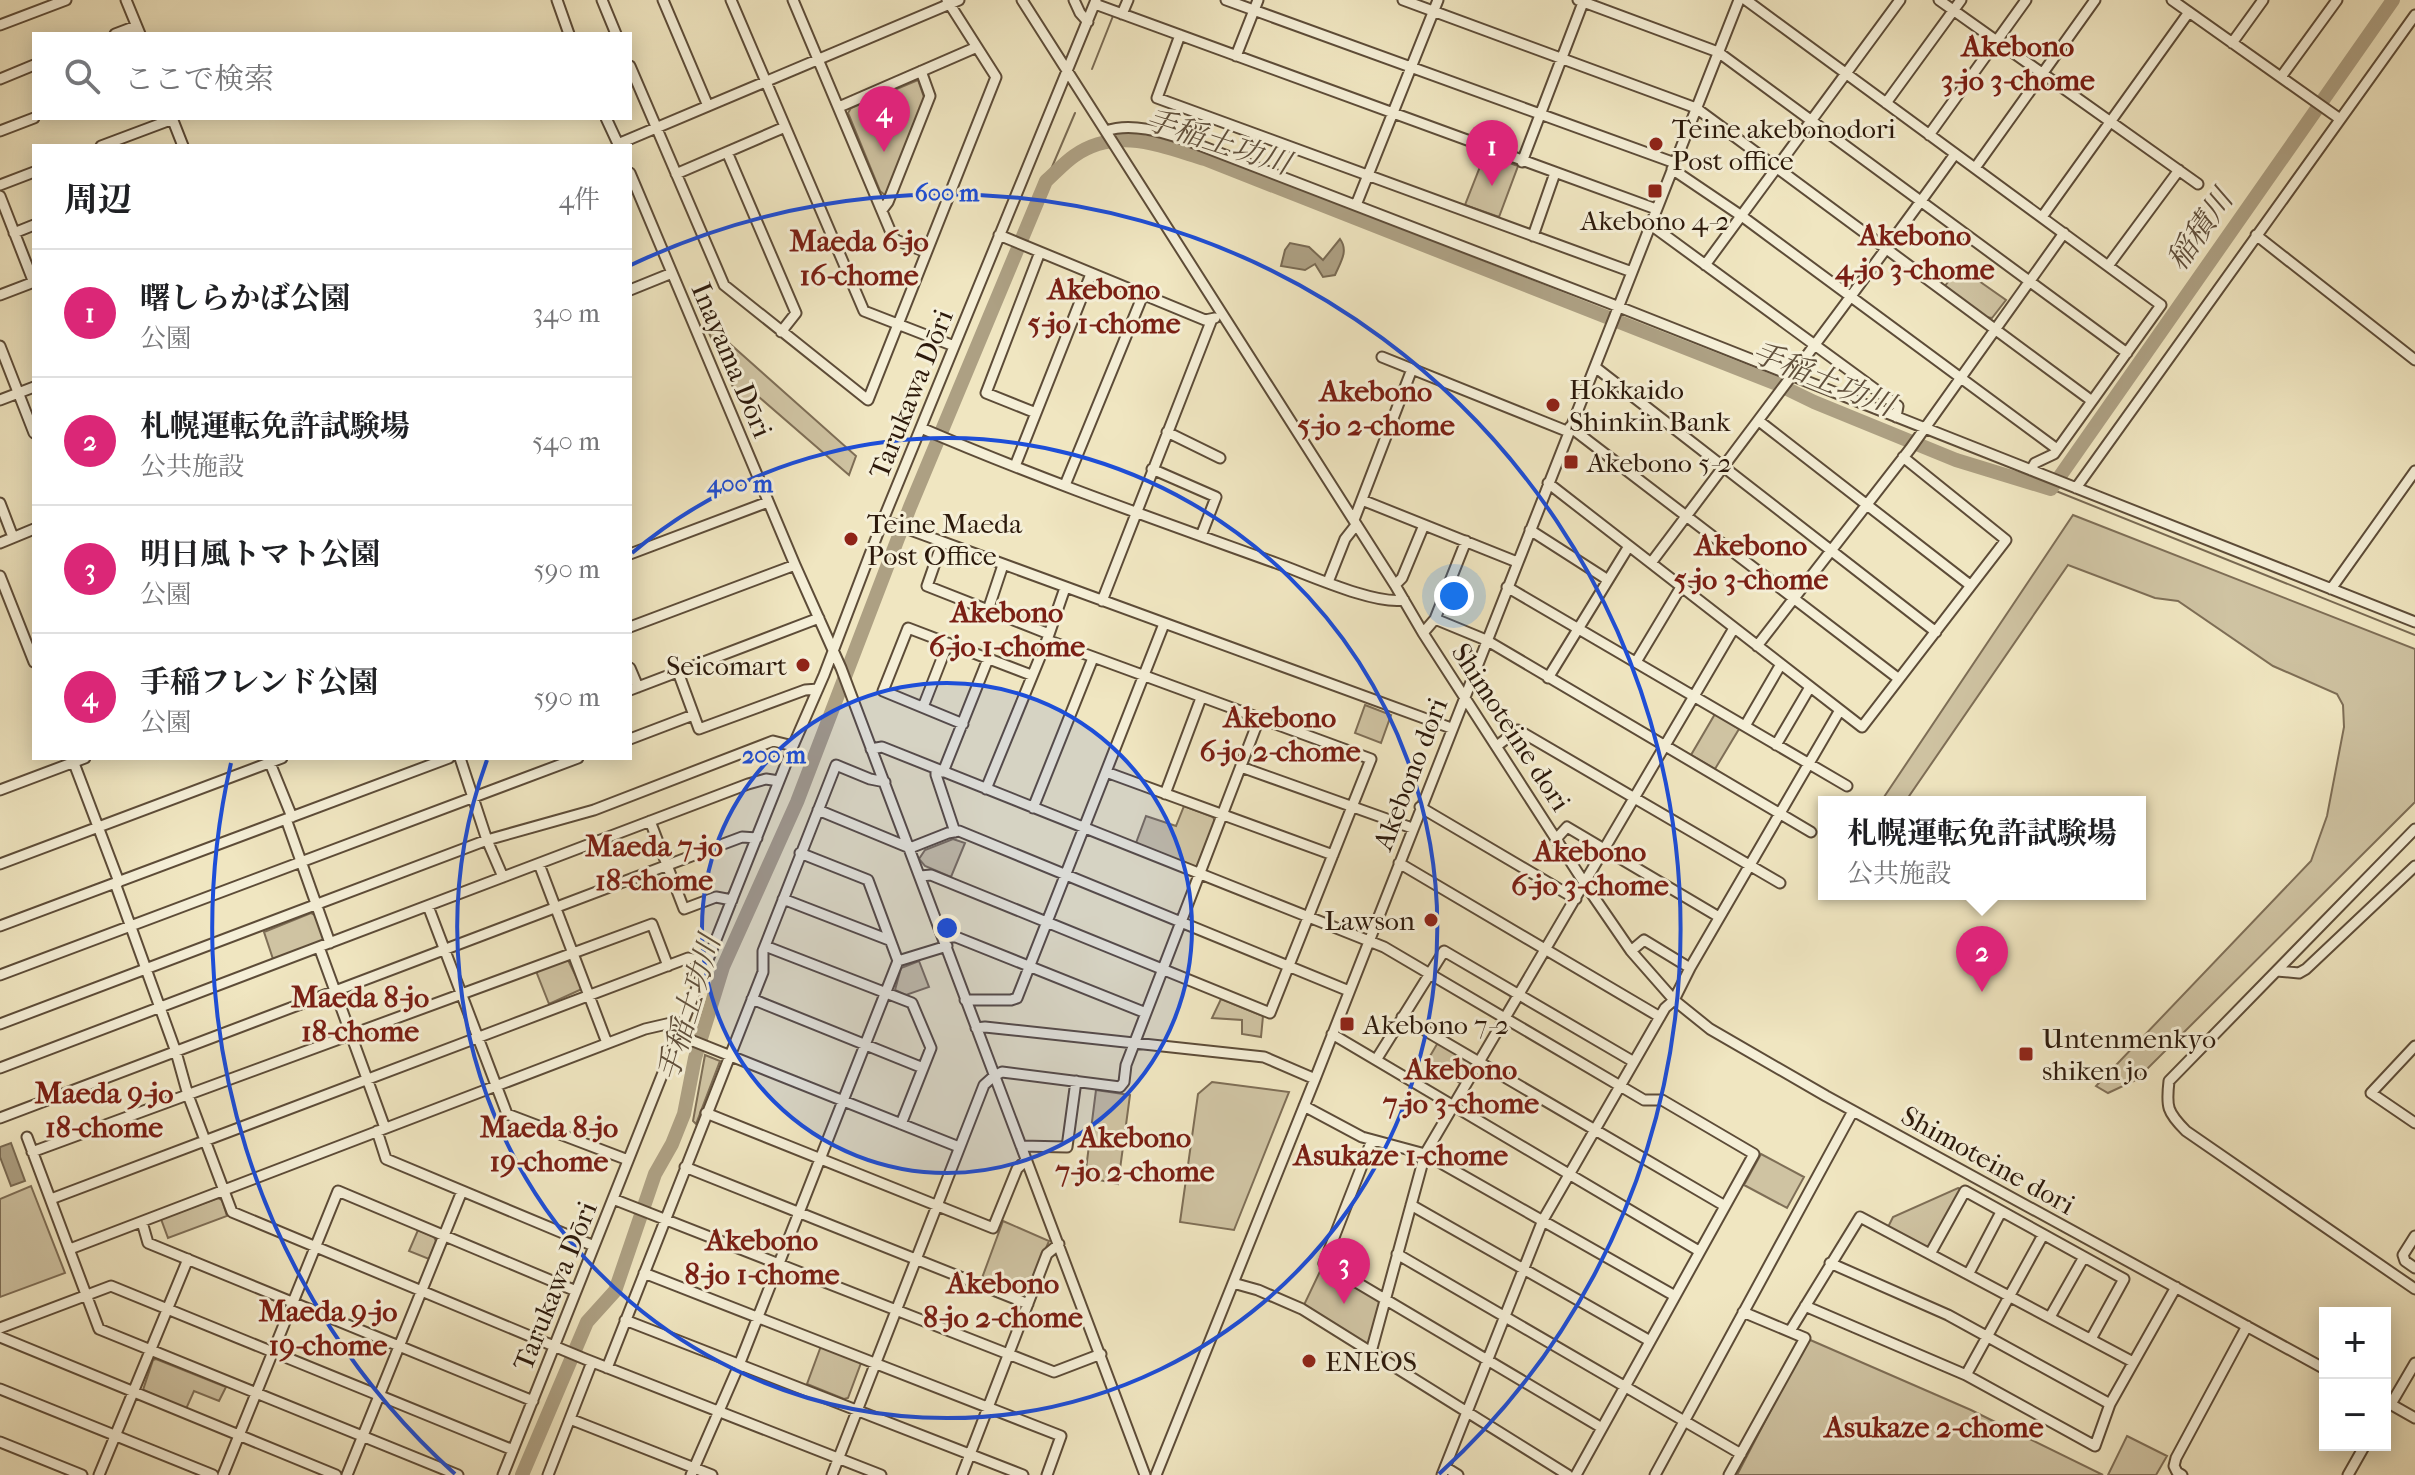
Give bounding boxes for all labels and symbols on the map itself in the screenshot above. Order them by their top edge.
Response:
district label: Akebono 3-jo 3-chome [1941,29,2095,98]
pin: 4 [858,86,910,152]
water label: 手稲土功川 [1141,102,1298,183]
place label: Teine akebonodori Post office [1672,112,1896,177]
pin: 1 [1466,120,1518,186]
marker: Teine akebonodori Post office [1647,135,1665,153]
text: 600 m [915,179,980,207]
water label: 稲積川 [2160,181,2242,277]
marker: Akebono 4-2 [1646,182,1664,200]
place label: Akebono 4-2 [1579,204,1730,237]
district label: Akebono 4-jo 3-chome [1834,218,1995,288]
district label: Maeda 6-jo 16-chome [789,224,929,293]
district label: Akebono 5-jo 1-chome [1028,272,1181,341]
street label: Inayama Dōri [685,278,779,442]
street label: Tarukawa Dōri [862,305,960,483]
water label: 手稲土功川 [1747,335,1902,424]
place label: Hokkaido Shinkin Bank [1569,373,1731,438]
district label: Akebono 5-jo 2-chome [1297,374,1455,443]
marker: Hokkaido Shinkin Bank [1544,396,1562,414]
place label: Akebono 5-2 [1586,446,1732,479]
marker: Akebono 5-2 [1562,453,1580,471]
text: 400 m [706,470,774,499]
place label: Teine Maeda Post Office [867,507,1023,572]
district label: Akebono 5-jo 3-chome [1674,528,1828,597]
marker: Teine Maeda Post Office [842,530,860,548]
your location [1434,576,1474,616]
district label: Akebono 6-jo 1-chome [929,595,1085,664]
street label: Shimoteine dori [1445,637,1577,817]
place label: Seicomart [666,649,787,682]
marker: Seicomart [794,656,812,674]
street label: Akebono dori [1365,693,1454,856]
district label: Akebono 6-jo 2-chome [1200,700,1361,769]
text: 200 m [742,741,807,769]
district label: Maeda 7-jo 18-chome [585,829,723,898]
district label: Akebono 6-jo 3-chome [1511,834,1669,903]
place label: Lawson [1324,904,1415,937]
marker: Lawson [1422,911,1440,929]
centre of rings [933,914,961,942]
pin: 2 [1956,926,2008,992]
water label: 手稲土功川 [650,928,729,1085]
district label: Maeda 8-jo 18-chome [291,980,429,1049]
place label: Akebono 7-2 [1362,1008,1509,1041]
marker: Akebono 7-2 [1338,1015,1356,1033]
place label: Untenmenkyo shiken jo [2042,1022,2216,1087]
marker: Untenmenkyo shiken jo [2017,1045,2035,1063]
district label: Akebono 7-jo 3-chome [1382,1052,1539,1121]
district label: Maeda 9-jo 18-chome [34,1076,174,1145]
street label: Shimoteine dori [1896,1099,2080,1221]
district label: Maeda 8-jo 19-chome [480,1110,618,1179]
district label: Akebono 7-jo 2-chome [1054,1120,1215,1189]
district label: Asukaze 1-chome [1292,1138,1508,1173]
street label: Tarukawa Dōri [506,1197,604,1375]
district label: Akebono 8-jo 1-chome [684,1223,840,1292]
pin: 3 [1318,1238,1370,1304]
district label: Akebono 8-jo 2-chome [923,1266,1083,1335]
district label: Maeda 9-jo 19-chome [258,1294,398,1363]
place label: ENEOS [1325,1345,1417,1378]
marker: ENEOS [1300,1352,1318,1370]
district label: Asukaze 2-chome [1822,1410,2044,1445]

